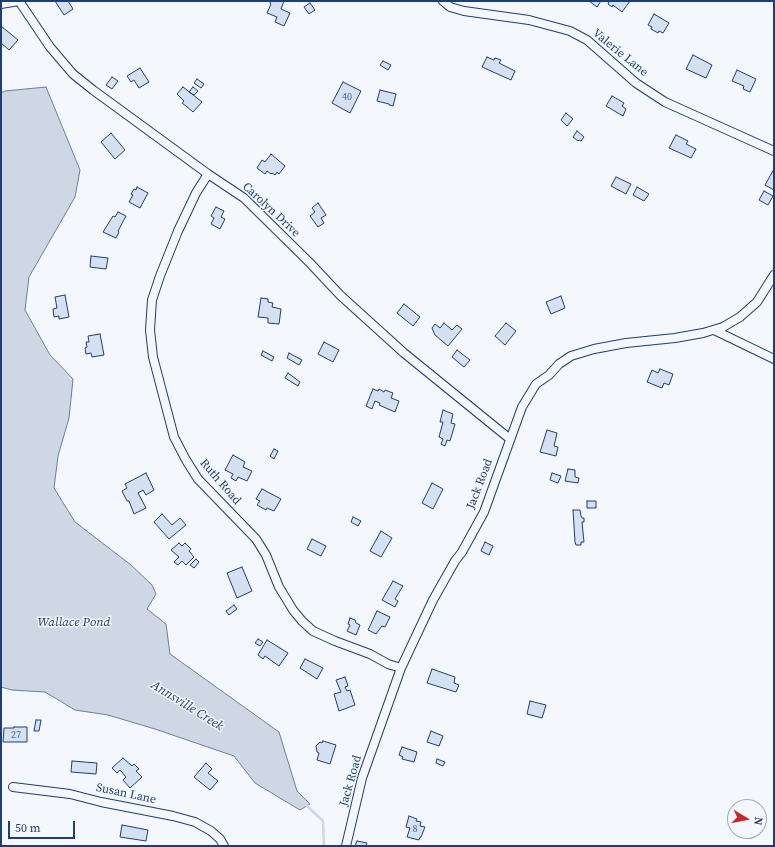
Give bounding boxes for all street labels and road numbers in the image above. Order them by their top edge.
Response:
street label: Valerie Lane [589,26,651,80]
street label: Carolyn Drive [239,180,303,240]
street label: Ruth Road [196,456,244,508]
street label: Jack Road [464,457,496,511]
street label: Jack Road [337,754,365,808]
street label: Susan Lane [95,781,157,807]

